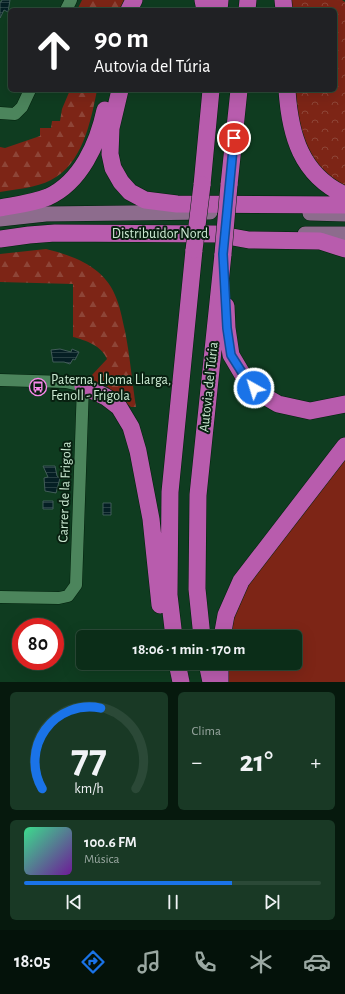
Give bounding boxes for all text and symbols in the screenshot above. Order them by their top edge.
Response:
icon: ahead [28,24,80,76]
text: 90 m [94,25,149,53]
text: Autovia del Túria [94,58,211,76]
pin [217,121,251,155]
icon: arrive [223,127,245,149]
street label: Distribuïdor Nord [112,227,208,241]
street label: Autovia del Túria [197,341,221,433]
position arrow [233,367,275,409]
place label: Paterna, Lloma Llarga, Fenoll - Frigola [51,373,171,403]
bus stop icon: Paterna, Lloma Llarga, Fenoll - Frigola [28,377,48,397]
street label: Carrer de la Frigola [56,441,74,543]
speed limit sign: 80 [12,618,64,670]
text: 18:06 · 1 min · 170 m [133,642,245,657]
text: Clima [192,725,221,738]
text: 77 [71,739,107,780]
text: 21° [239,747,273,777]
text: − [192,751,202,773]
text: + [310,751,321,773]
text: km/h [74,782,103,796]
text: 100.6 FM [84,835,137,850]
text: Música [84,853,119,866]
icon: previous [63,891,85,913]
icon: pause [162,891,184,913]
icon: next [261,891,283,913]
icon: directions [79,948,107,976]
icon: music [135,948,163,976]
icon: phone [191,948,219,976]
icon: climate [247,948,275,976]
icon: car [303,948,331,976]
text: 18:05 [14,953,51,971]

